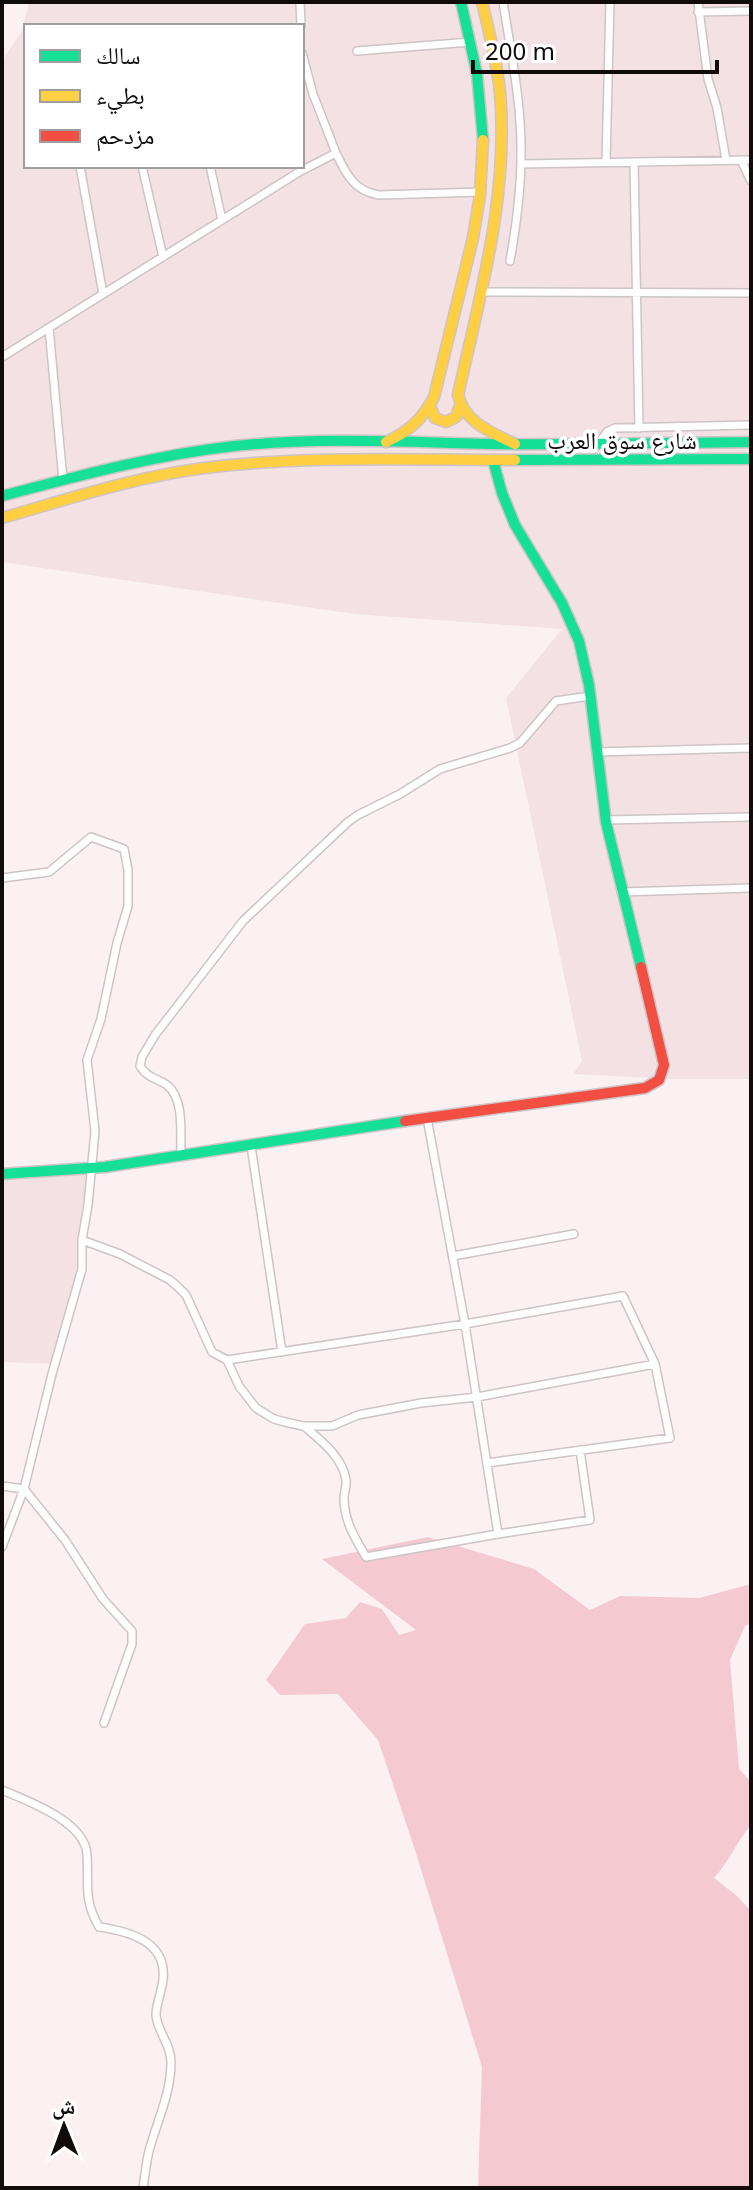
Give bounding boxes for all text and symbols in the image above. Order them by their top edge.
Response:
legend [24,24,304,168]
scale bar [473,24,717,74]
text: 200 m [485,34,555,67]
text: سالك [96,38,141,71]
text: بطيء [96,78,145,115]
text: مزدحم [96,118,155,152]
street label: شارع سوق العرب [547,423,697,456]
north arrow [24,2086,104,2166]
text: ش [52,2090,76,2120]

